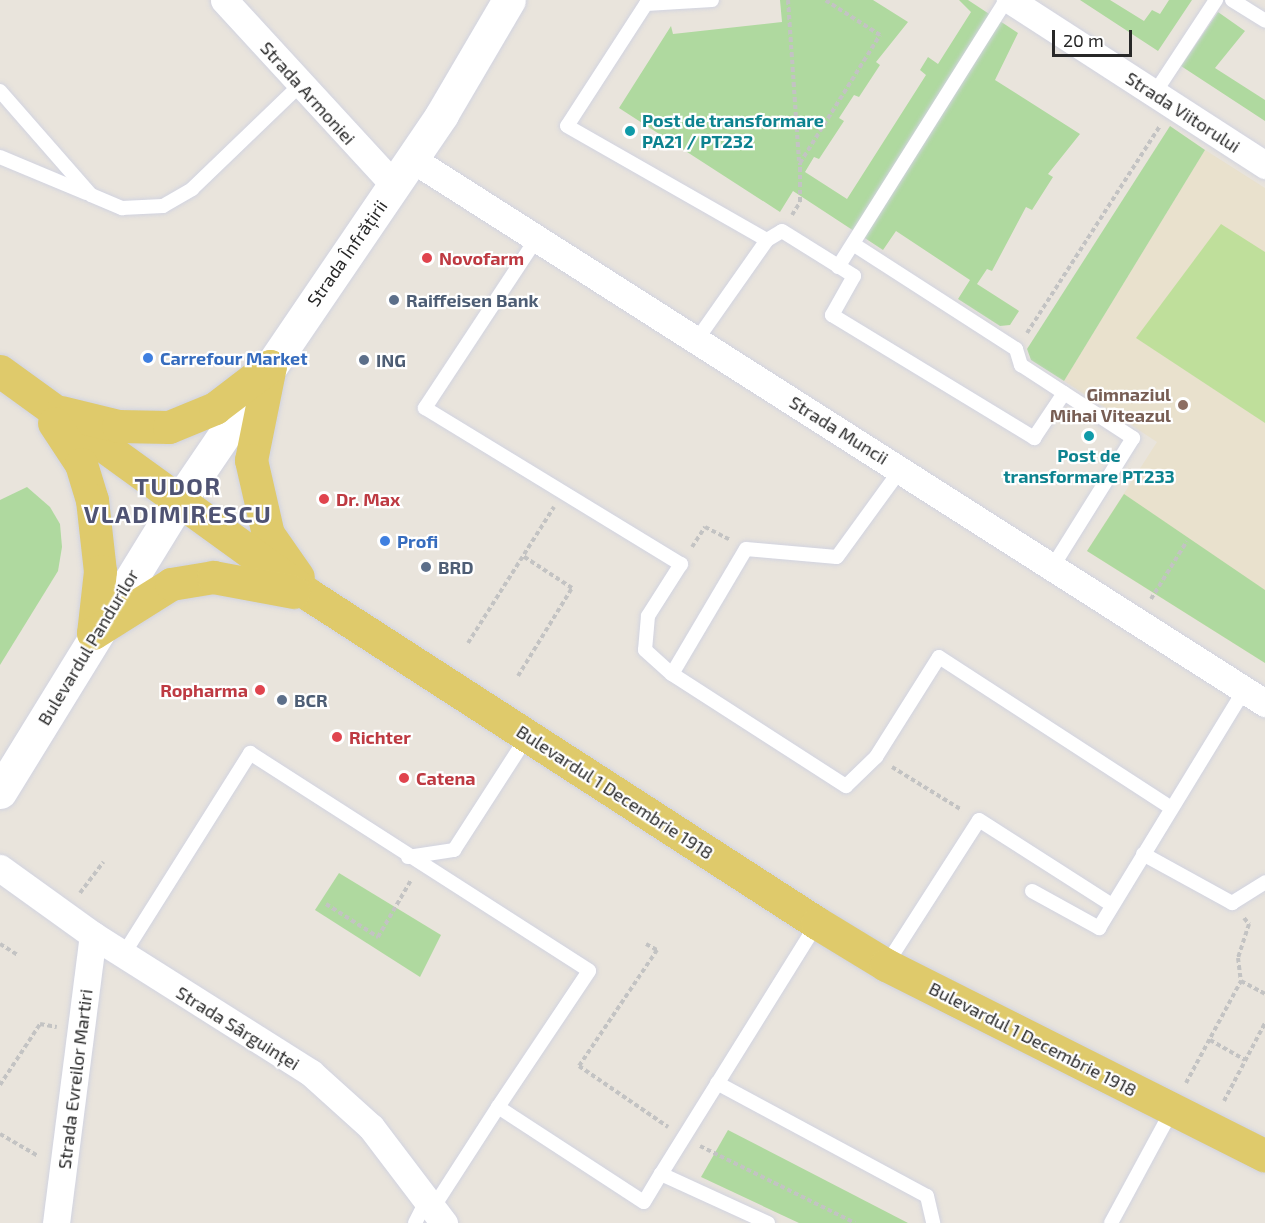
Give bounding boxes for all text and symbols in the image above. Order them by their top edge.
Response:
scale bar [1055,18,1134,56]
text: 20 m [1063,29,1104,51]
street label: Strada Armoniei [256,37,360,149]
street label: Strada Viitorului [1121,67,1245,157]
place label: Post de transformare PA21 / PT232 [642,110,824,152]
marker: Post de transformare PA21 / PT232 [623,124,637,138]
street label: Strada Înfrățirii [302,196,392,310]
place label: Novofarm [439,247,524,269]
marker: Novofarm [420,251,434,265]
place label: Raiffeisen Bank [406,289,539,311]
marker: Raiffeisen Bank [387,293,401,307]
place label: Carrefour Market [160,347,308,369]
place label: ING [376,349,406,371]
marker: Carrefour Market [141,351,155,365]
marker: ING [357,353,371,367]
place label: Gimnaziul Mihai Viteazul [1049,384,1171,426]
street label: Strada Muncii [786,391,892,469]
marker: Gimnaziul Mihai Viteazul [1176,398,1190,412]
marker: Post de transformare PT233 [1082,429,1096,443]
place label: Post de transformare PT233 [1003,445,1175,488]
district label: TUDOR VLADIMIRESCU [84,472,272,528]
place label: Dr. Max [336,488,400,510]
marker: Dr. Max [317,492,331,506]
place label: Profi [397,530,438,552]
marker: Profi [378,534,392,548]
place label: BRD [438,556,473,578]
marker: BRD [419,560,433,574]
street label: Bulevardul Pandurilor [33,565,143,729]
place label: Ropharma [160,679,248,701]
marker: Ropharma [253,683,267,697]
place label: BCR [294,689,328,711]
marker: BCR [275,693,289,707]
street label: Bulevardul 1 Decembrie 1918 [512,720,718,864]
place label: Richter [349,726,411,748]
marker: Richter [330,730,344,744]
place label: Catena [416,767,475,789]
marker: Catena [397,771,411,785]
street label: Bulevardul 1 Decembrie 1918 [925,977,1141,1101]
street label: Strada Sârguinței [172,981,304,1075]
street label: Strada Evreilor Martiri [53,988,97,1170]

